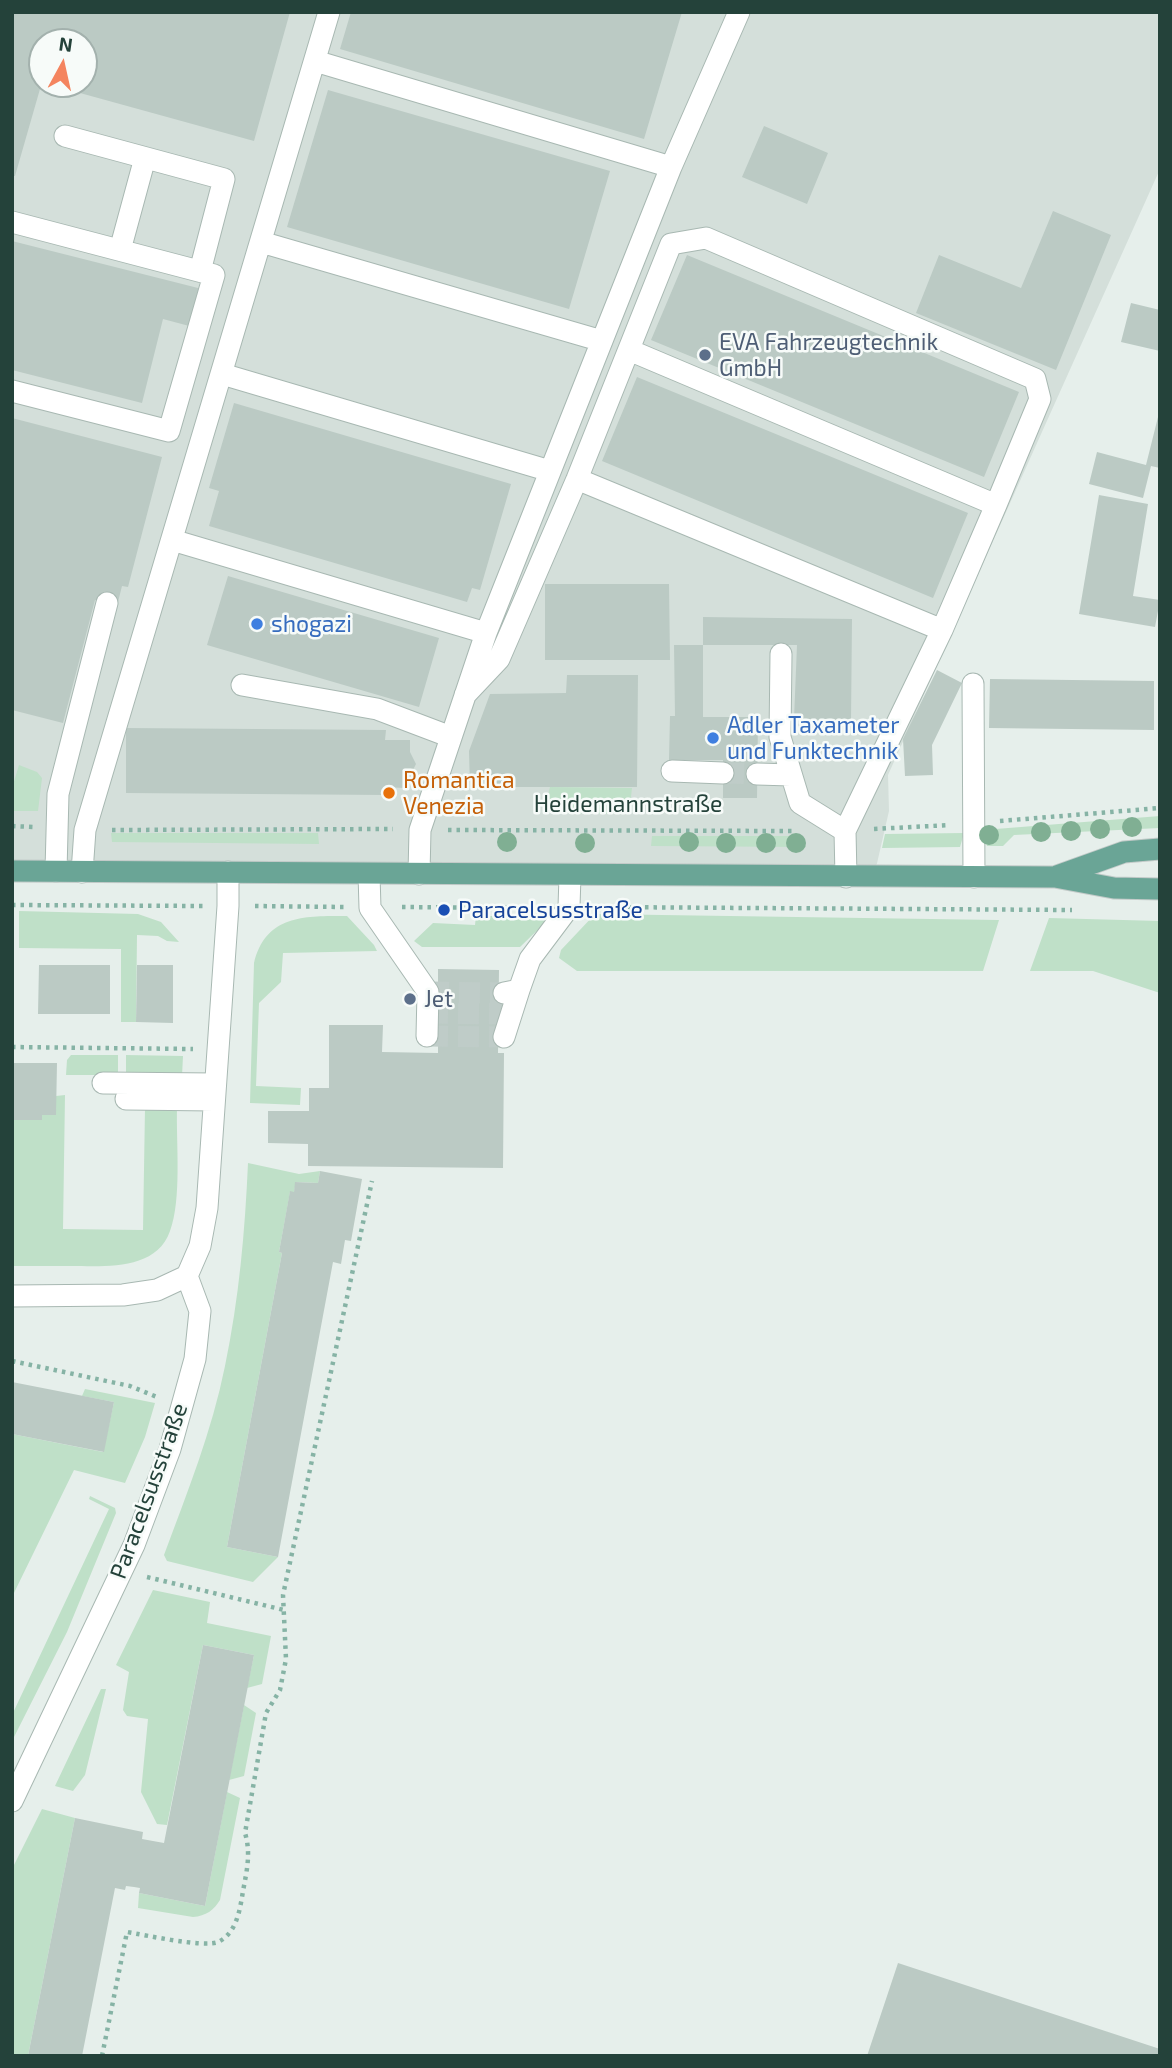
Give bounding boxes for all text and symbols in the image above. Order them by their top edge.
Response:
north arrow [28,28,98,98]
text: N [57,31,74,56]
place label: EVA Fahrzeugtechnik GmbH [719,328,938,382]
marker: EVA Fahrzeugtechnik GmbH [697,347,713,363]
place label: shogazi [271,610,352,638]
marker: shogazi [249,616,265,632]
place label: Adler Taxameter und Funktechnik [727,711,899,765]
marker: Adler Taxameter und Funktechnik [705,730,721,746]
place label: Romantica Venezia [403,766,515,820]
marker: Romantica Venezia [381,785,397,801]
street label: Heidemannstraße [534,790,722,818]
place label: Paracelsusstraße [458,896,643,924]
marker: Paracelsusstraße [436,902,452,918]
place label: Jet [424,985,453,1013]
marker: Jet [402,991,418,1007]
street label: Paracelsusstraße [104,1399,194,1583]

